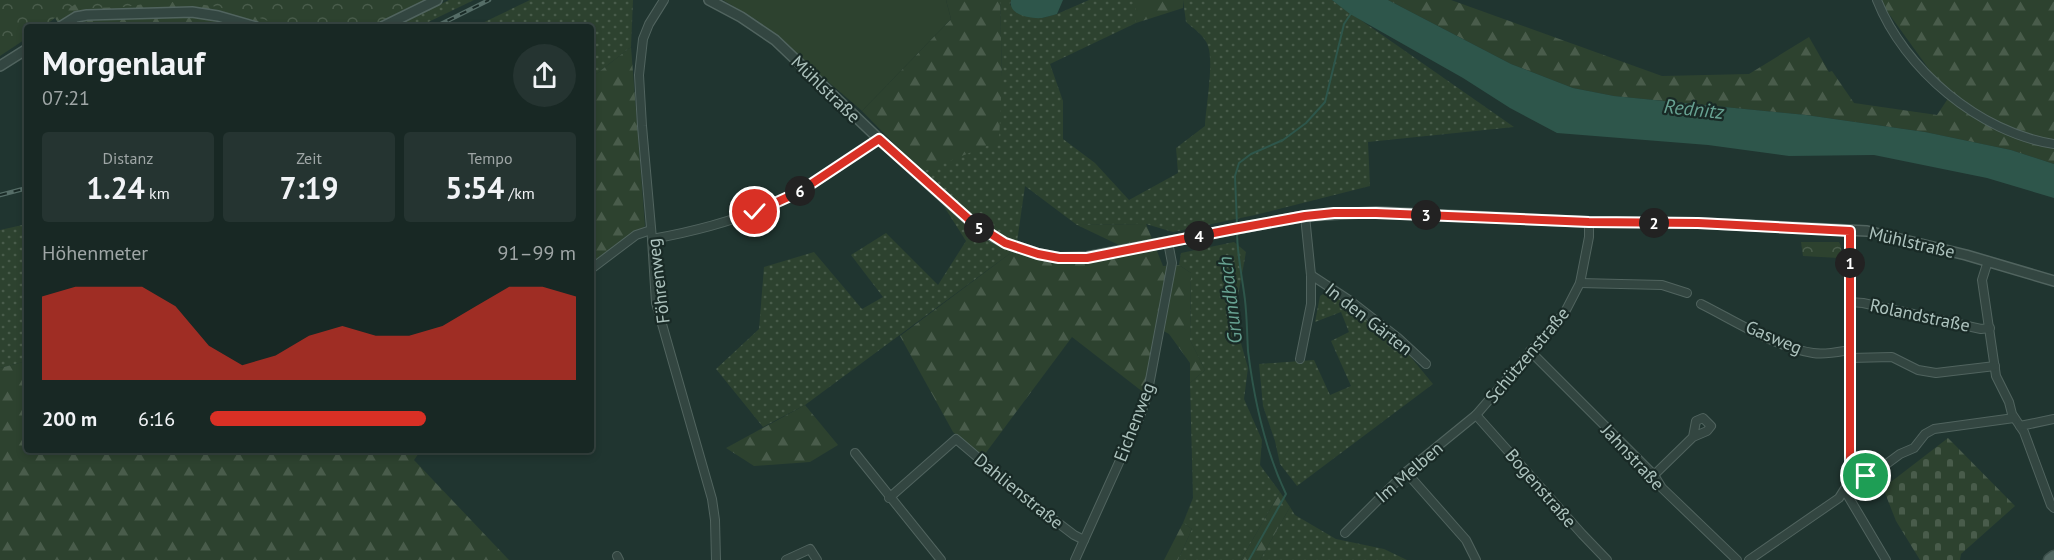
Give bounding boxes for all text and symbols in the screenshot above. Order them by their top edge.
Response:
text: Morgenlauf [42,41,205,84]
button: share [513,44,576,107]
street label: Mühlstraße [787,50,865,128]
text: 07:21 [42,85,90,111]
water label: Rednitz [1663,93,1726,125]
text: Distanz [103,148,153,168]
text: Zeit [296,148,322,168]
text: Tempo [467,148,513,168]
text: 1.24 [86,168,145,207]
text: 7:19 [279,168,339,207]
text: 5:54 [445,168,504,207]
pin: 6 [785,176,815,206]
text: 6 [795,181,805,201]
text: km [145,183,170,203]
text: /km [504,183,535,203]
pin [729,186,780,237]
icon: check [738,195,771,228]
pin: 3 [1411,200,1441,230]
text: 3 [1421,205,1431,225]
pin: 2 [1639,208,1669,238]
pin: 5 [964,213,994,243]
text: 2 [1649,213,1659,233]
text: 5 [974,218,984,238]
pin: 4 [1184,221,1214,251]
street label: Mühlstraße [1867,221,1957,263]
text: 4 [1194,226,1204,246]
street label: Föhrenweg [641,237,675,325]
text: Höhenmeter [42,240,148,266]
text: 91–99 m [498,240,576,266]
pin: 1 [1835,248,1865,278]
text: 1 [1845,253,1855,273]
water label: Grundbach [1212,255,1248,345]
street label: In den Gärten [1321,278,1417,360]
street label: Rolandstraße [1868,293,1972,337]
street label: Schützenstraße [1480,302,1574,408]
street label: Gasweg [1742,315,1806,359]
street label: Eichenweg [1108,379,1160,465]
text: 200 m [42,406,97,432]
text: 6:16 [138,406,175,432]
street label: Jahnstraße [1596,418,1670,495]
street label: Im Melben [1371,436,1447,508]
street label: Bogenstraße [1500,444,1582,532]
street label: Dahlienstraße [970,448,1068,534]
pin [1840,450,1891,501]
icon: arrive [1849,459,1882,492]

